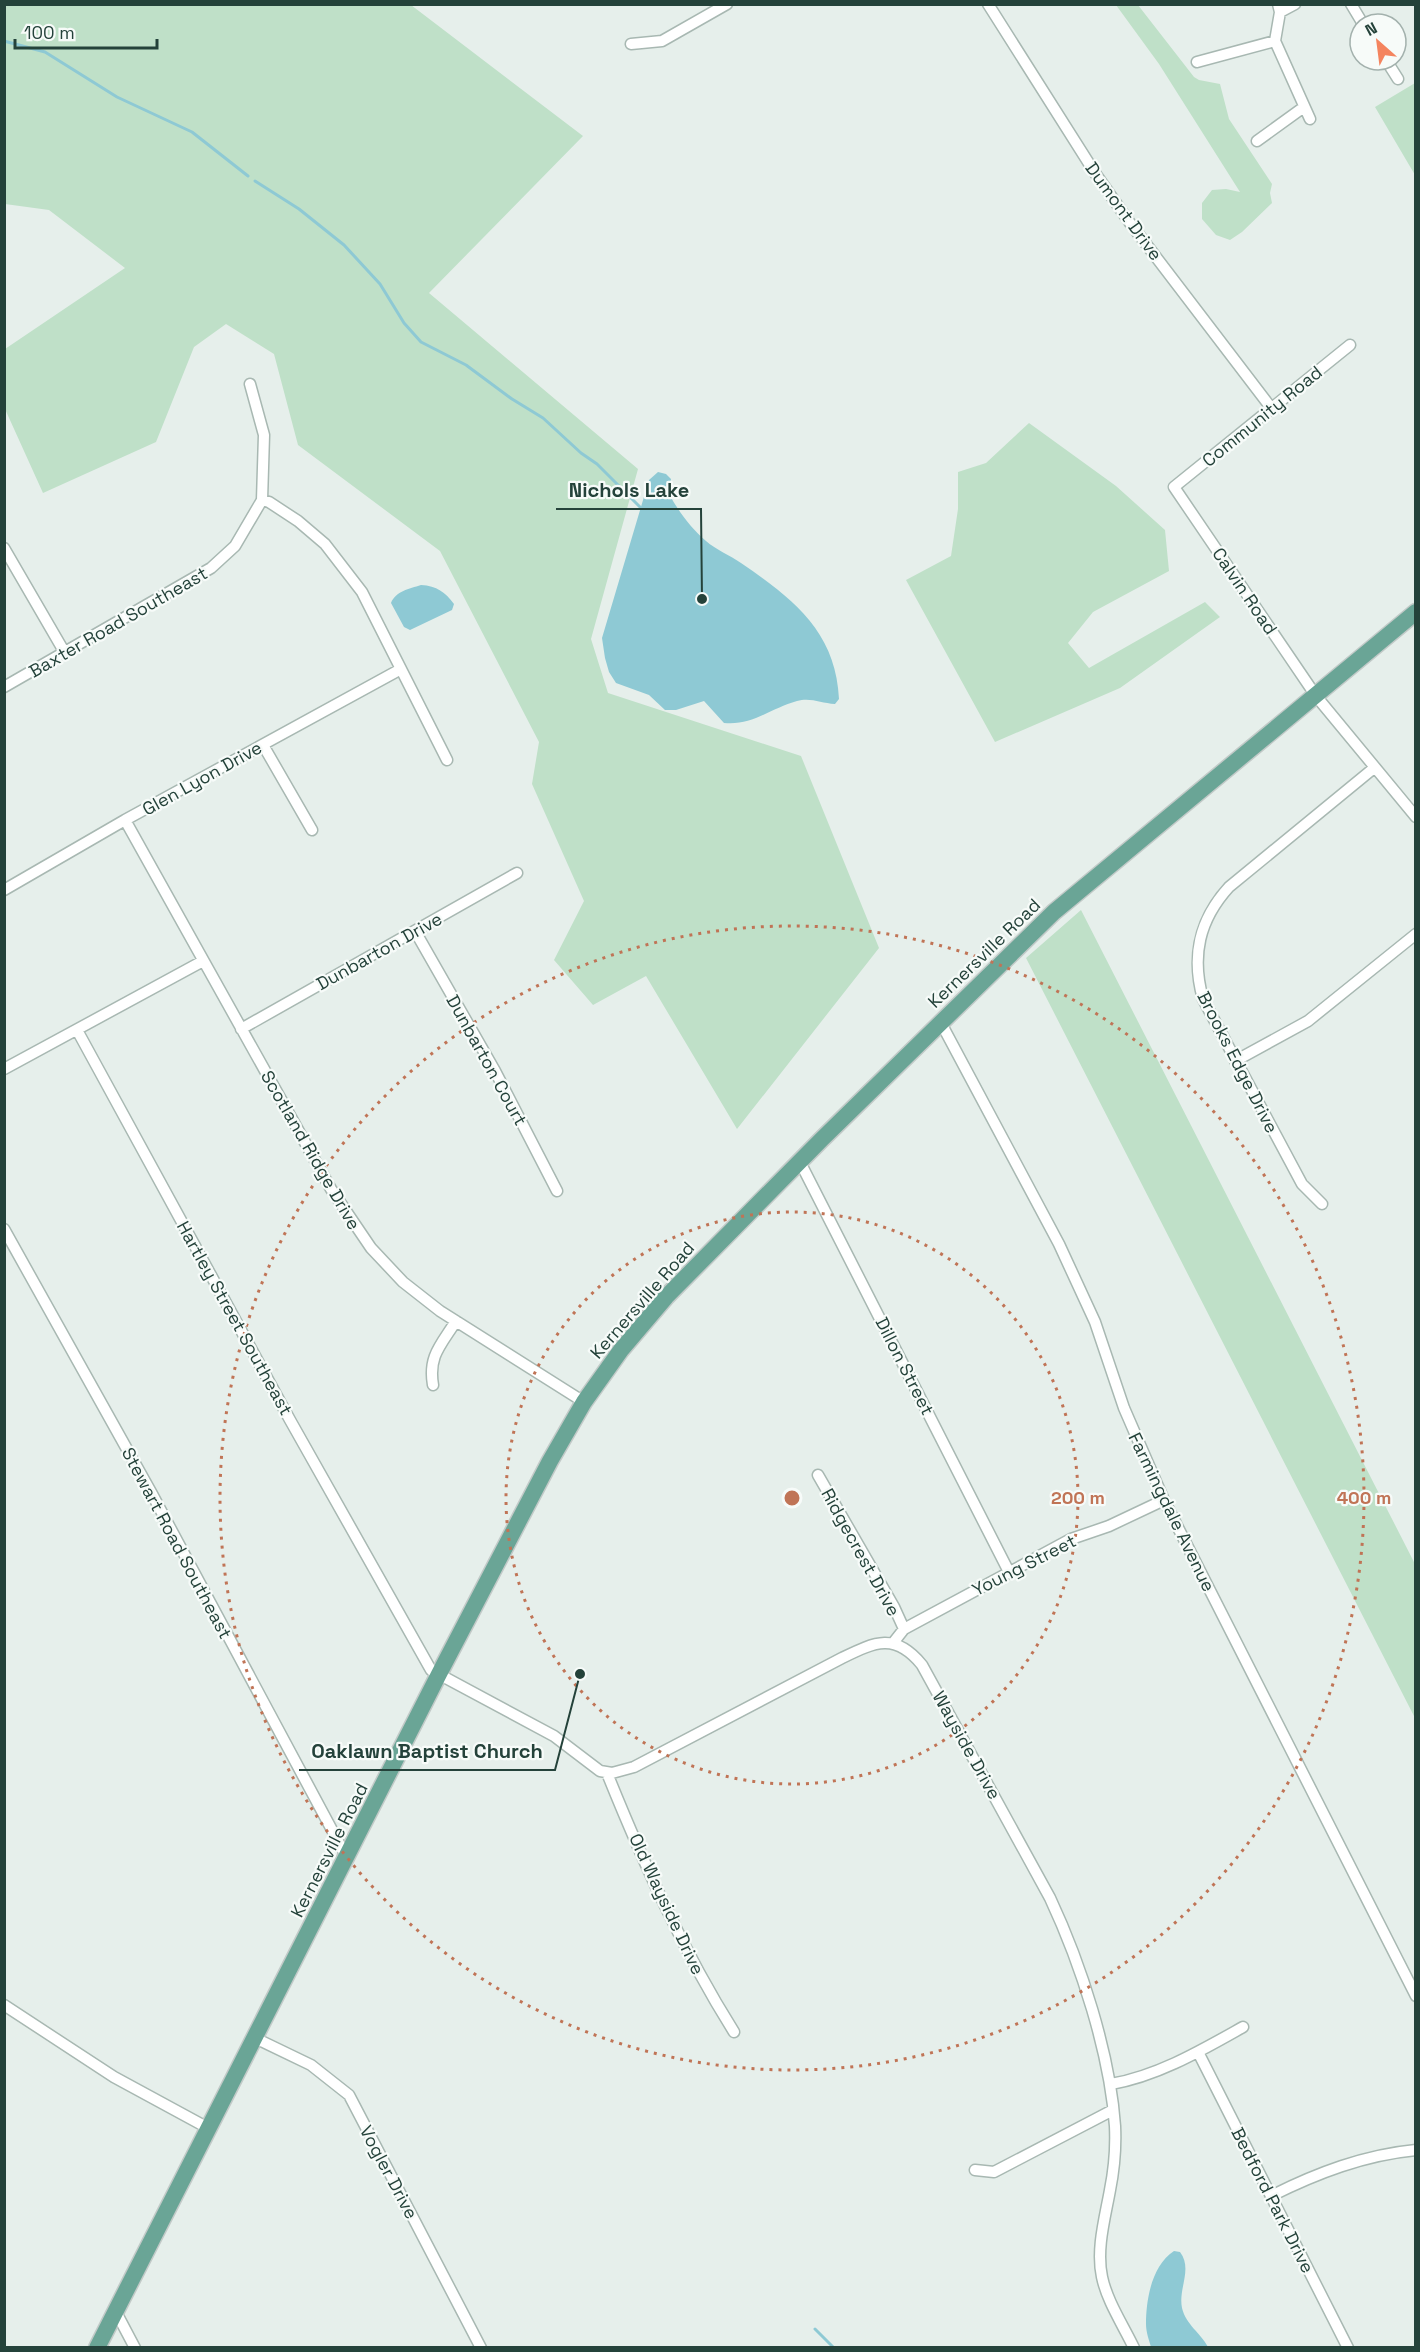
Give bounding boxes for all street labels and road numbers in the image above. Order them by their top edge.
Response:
street label: Dumont Drive [1080,157,1168,265]
street label: Community Road [1197,360,1327,472]
street label: Calvin Road [1207,543,1283,639]
street label: Baxter Road Southeast [24,561,212,683]
street label: Glen Lyon Drive [138,736,266,820]
street label: Kernersville Road [923,893,1045,1013]
street label: Dunbarton Drive [312,907,446,995]
street label: Brooks Edge Drive [1192,987,1284,1137]
street label: Dunbarton Court [441,990,533,1130]
street label: Scotland Ridge Drive [256,1066,366,1234]
street label: Hartley Street Southeast [172,1217,298,1419]
street label: Kernersville Road [585,1237,699,1363]
street label: Dillon Street [870,1313,940,1419]
street label: Farmingdale Avenue [1123,1429,1221,1595]
street label: Stewart Road Southeast [117,1443,237,1643]
street label: Ridgecrest Drive [816,1484,906,1620]
street label: Young Street [968,1529,1080,1601]
street label: Wayside Drive [928,1687,1006,1803]
street label: Kernersville Road [285,1779,373,1921]
street label: Old Wayside Drive [624,1830,710,1978]
street label: Vogler Drive [355,2121,423,2223]
street label: Bedford Park Drive [1226,2123,1320,2277]

